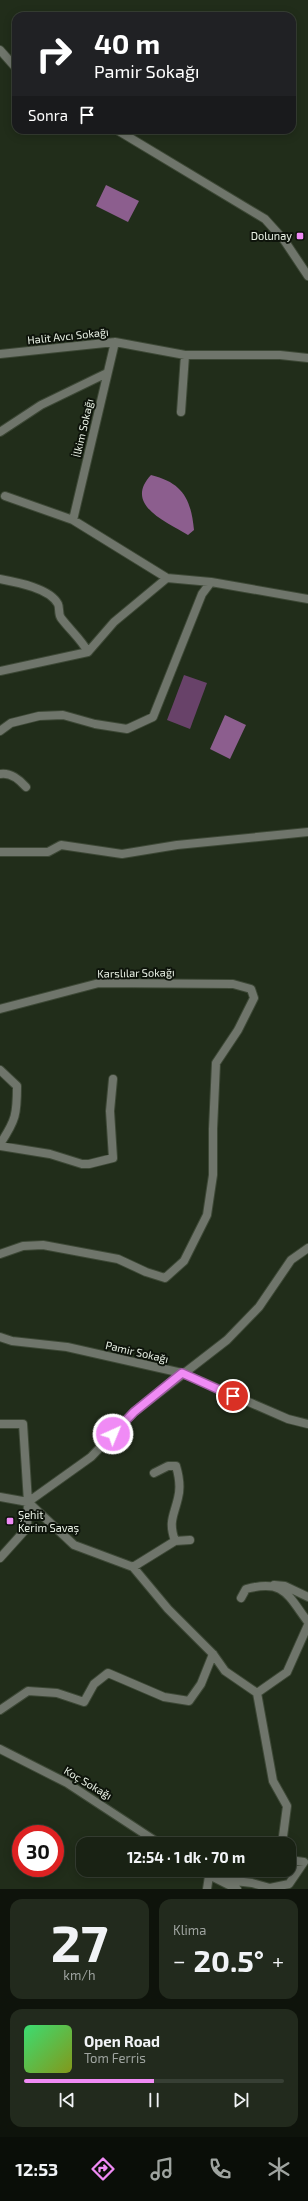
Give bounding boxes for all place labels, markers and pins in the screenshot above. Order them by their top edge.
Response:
place label: Dolunay [251,229,292,242]
marker: Dolunay [295,231,305,241]
pin [216,1379,250,1413]
place label: Şehit Kerim Savaş [18,1508,80,1535]
marker: Şehit Kerim Savaş [5,1516,15,1526]

